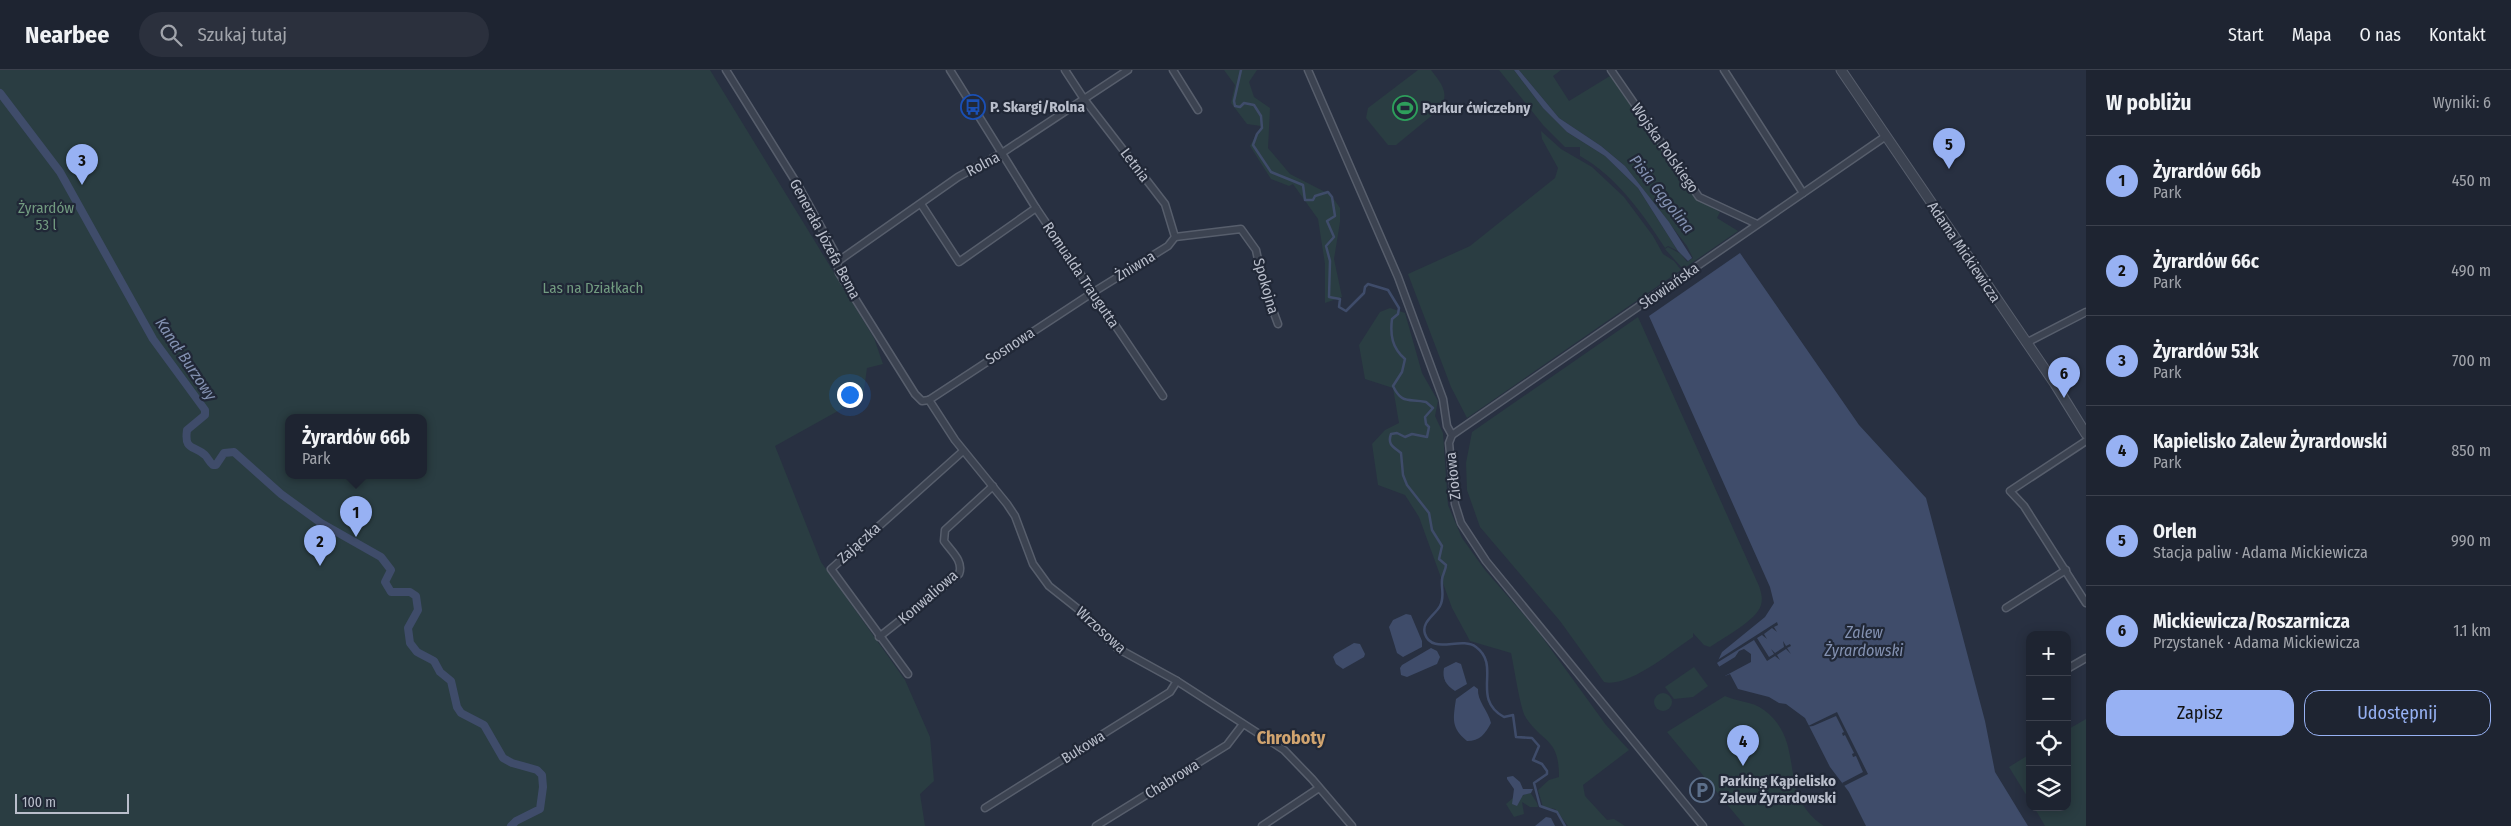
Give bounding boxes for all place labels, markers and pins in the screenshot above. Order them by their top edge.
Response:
bus stop icon: P. Skargi/Rolna [960,94,986,120]
sports icon: Parkur ćwiczebny [1392,95,1418,121]
place label: P. Skargi/Rolna [990,98,1085,116]
place label: Parkur ćwiczebny [1422,99,1531,117]
pin: 5 [1933,128,1965,169]
pin: 3 [66,144,98,185]
pin: 6 [2048,357,2080,398]
pin: 1 [340,496,372,537]
pin: 2 [304,525,336,566]
pin: 4 [1727,725,1759,766]
place label: Parking Kąpielisko Zalew Żyrardowski [1720,772,1836,807]
parking icon: Parking Kąpielisko Zalew Żyrardowski [1689,777,1715,803]

